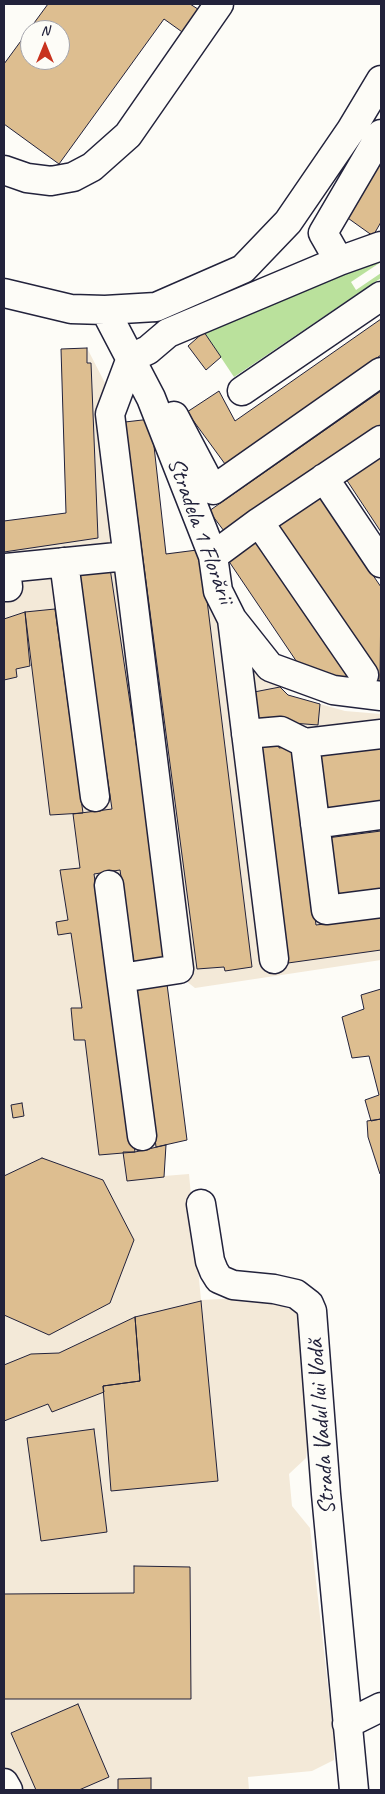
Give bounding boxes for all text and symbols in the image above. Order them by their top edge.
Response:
north arrow [20,20,70,70]
text: N [41,22,49,39]
street label: Stradela 1 Florării [160,454,240,608]
street label: Strada Vadul lui Vodă [301,1338,343,1516]

